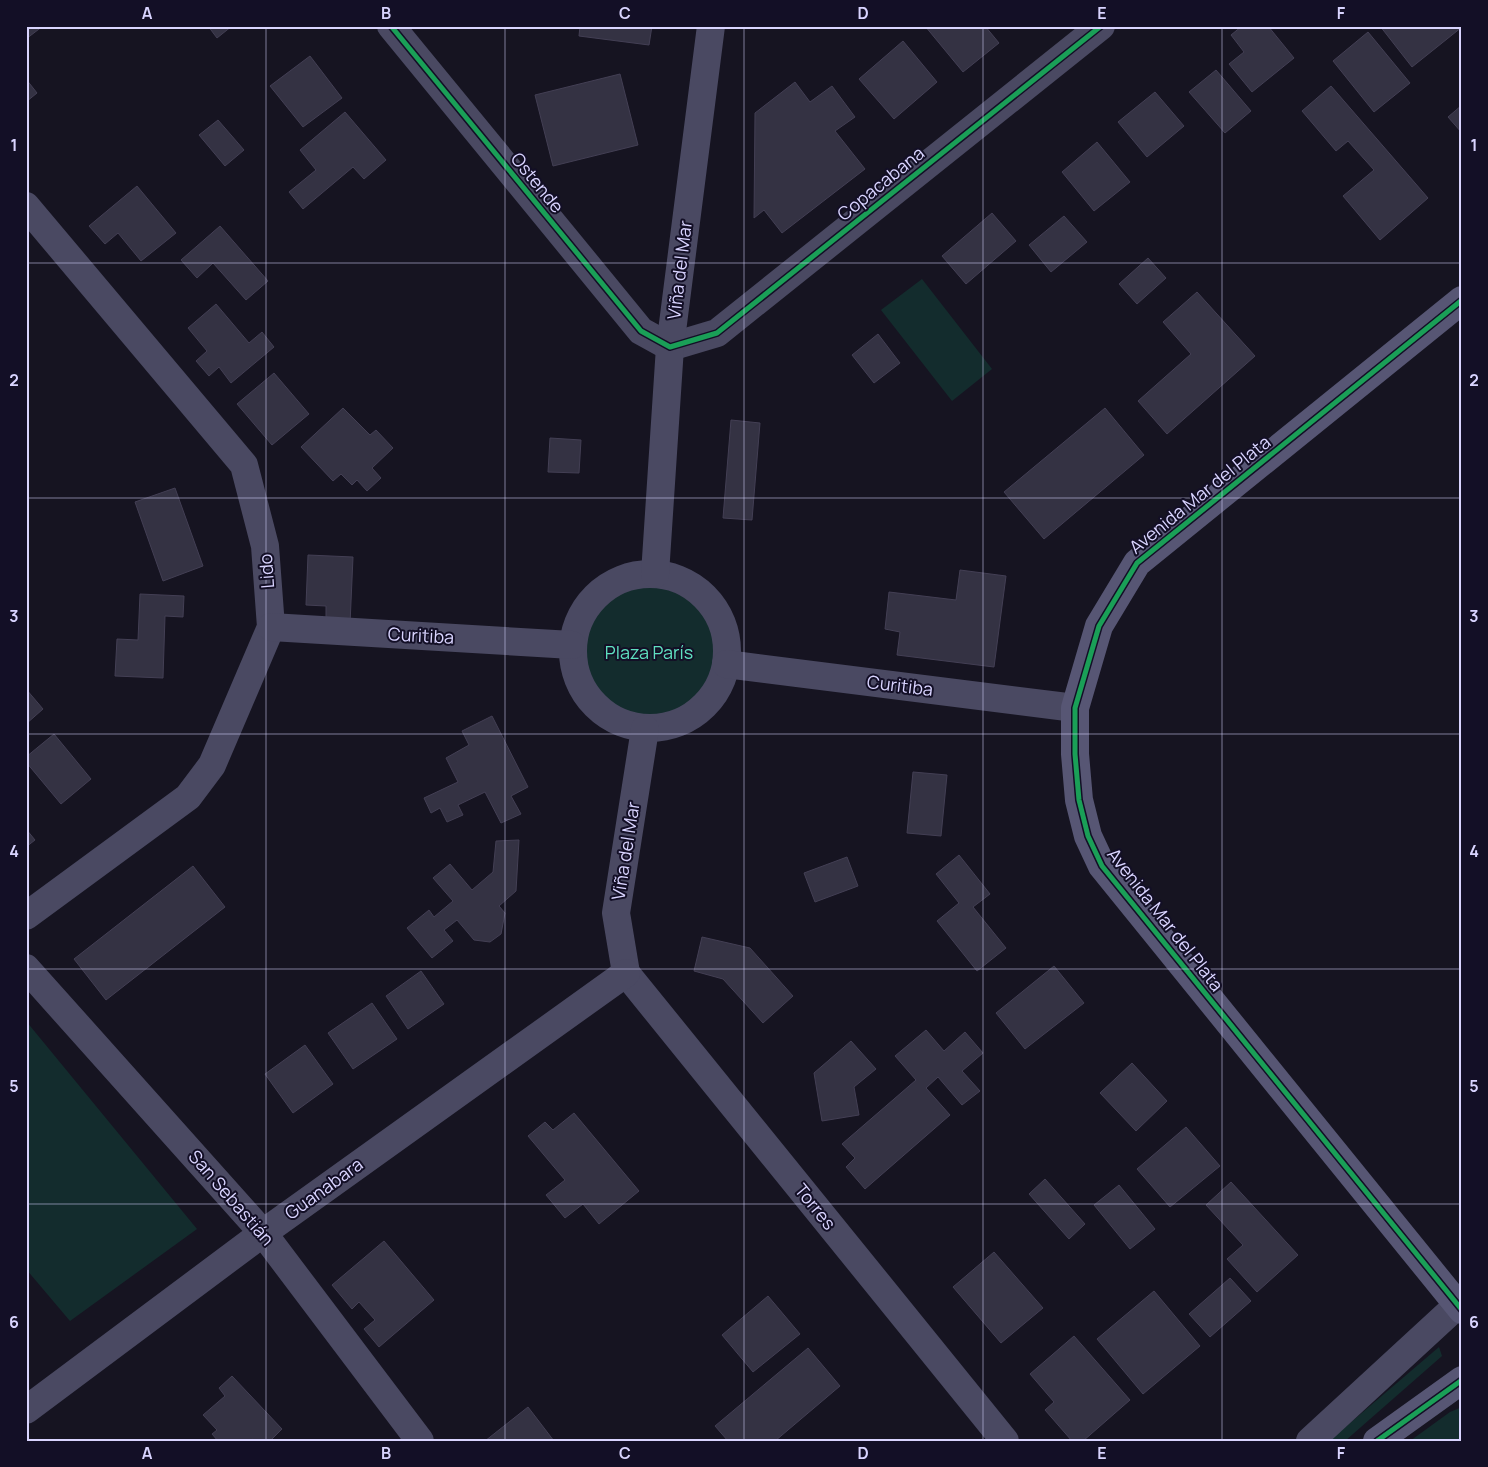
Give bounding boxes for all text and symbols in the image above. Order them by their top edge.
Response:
text: A [142,2,153,24]
text: B [381,2,391,24]
text: C [619,2,631,24]
text: D [857,2,869,24]
text: E [1097,2,1107,24]
text: F [1337,2,1346,24]
text: 1 [10,134,18,156]
text: 1 [1470,134,1478,156]
street label: Copacabana [832,141,929,226]
street label: Ostende [506,147,570,218]
street label: Viña del Mar [661,218,697,321]
text: 2 [9,369,19,391]
text: 2 [1469,369,1479,391]
street label: Avenida Mar del Plata [1124,430,1275,559]
street label: Lido [253,553,279,589]
text: 3 [9,605,19,627]
text: 3 [1469,605,1479,627]
street label: Curitiba [387,621,455,649]
park label: Plaza París [605,640,693,664]
street label: Curitiba [866,669,935,701]
street label: Viña del Mar [605,799,645,902]
text: 4 [9,840,19,862]
text: 4 [1469,840,1479,862]
street label: Avenida Mar del Plata [1102,843,1229,996]
text: 5 [9,1075,19,1097]
text: 5 [1469,1075,1479,1097]
street label: San Sebastián [184,1144,280,1250]
street label: Guanabara [280,1152,367,1225]
street label: Torres [790,1178,842,1234]
text: 6 [9,1311,19,1333]
text: 6 [1469,1311,1479,1333]
text: A [142,1442,153,1464]
text: B [381,1442,391,1464]
text: C [619,1442,631,1464]
text: D [857,1442,869,1464]
text: E [1097,1442,1107,1464]
text: F [1337,1442,1346,1464]

